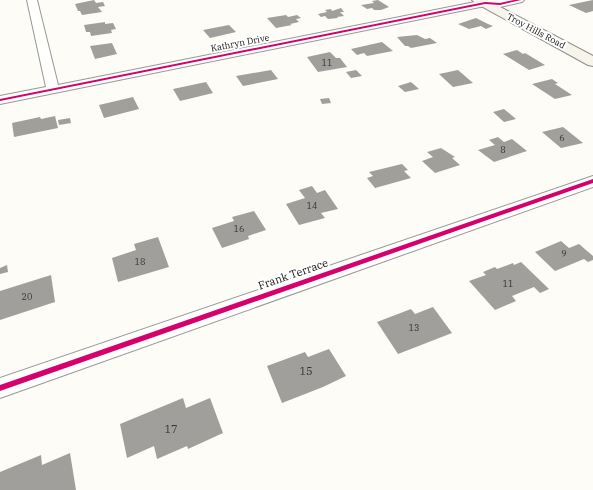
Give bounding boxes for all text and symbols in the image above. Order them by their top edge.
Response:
street label: Troy Hills Road [505,10,568,51]
street label: Kathryn Drive [210,31,270,54]
house number: 11 [322,57,332,68]
house number: 6 [559,132,565,143]
house number: 8 [500,144,506,155]
house number: 14 [307,200,317,211]
house number: 16 [234,223,244,234]
house number: 9 [561,248,567,259]
street label: Frank Terrace [256,255,330,293]
house number: 18 [135,256,145,267]
house number: 11 [503,278,513,289]
house number: 20 [22,291,32,302]
house number: 13 [409,322,419,333]
house number: 15 [299,364,313,378]
house number: 17 [164,422,178,436]

